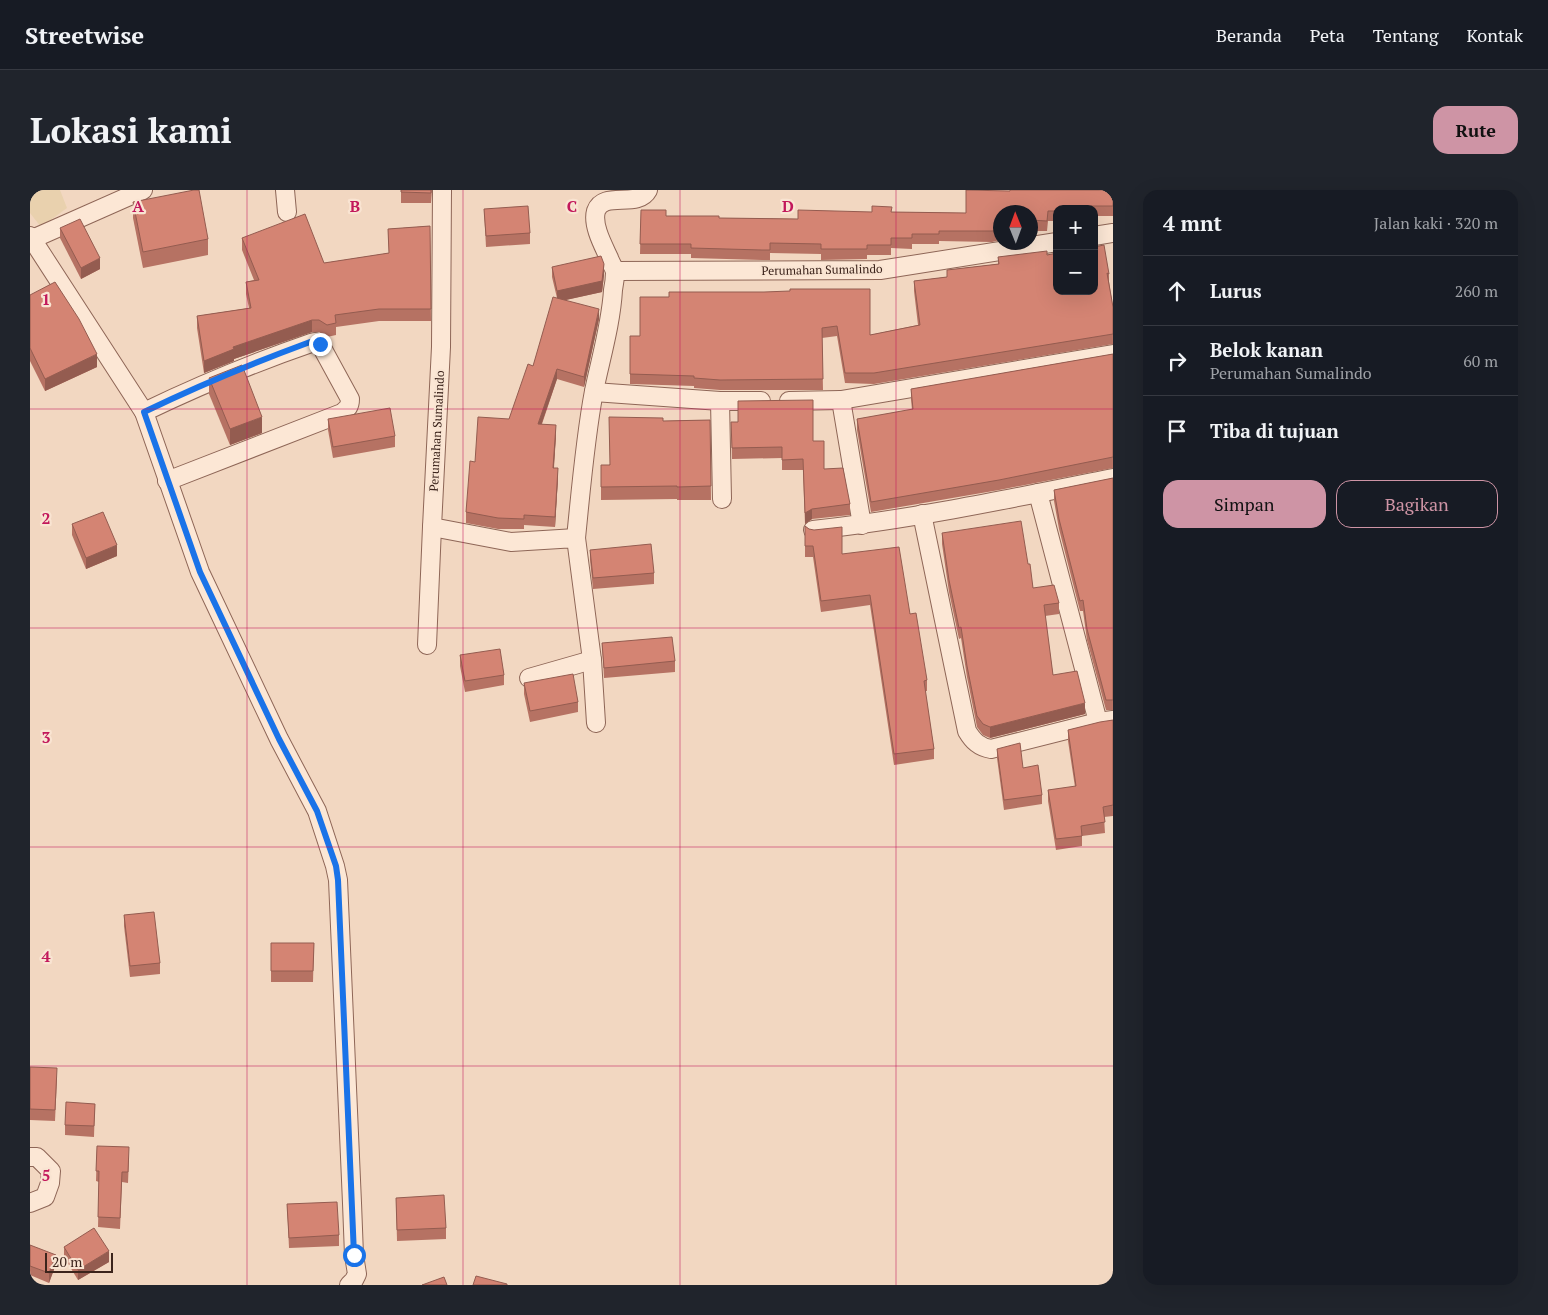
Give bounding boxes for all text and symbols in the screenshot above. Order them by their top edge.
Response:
text: Streetwise [25,19,144,51]
text: Beranda [1216,23,1282,47]
text: Peta [1310,23,1345,47]
text: Tentang [1373,23,1439,47]
text: Kontak [1467,23,1523,47]
button: Rute [1433,106,1518,154]
text: Lokasi kami [30,107,232,153]
text: A [132,195,144,217]
text: B [350,195,360,217]
text: C [567,195,577,217]
text: D [782,195,794,217]
north arrow [993,205,1038,250]
map controls [1053,205,1098,295]
button: + [1053,205,1098,250]
text: 4 mnt [1163,209,1222,237]
text: Jalan kaki · 320 m [1374,212,1498,234]
button: − [1053,250,1098,295]
street label: Perumahan Sumalindo [761,261,883,278]
icon: ahead [1163,277,1191,305]
text: Lurus [1210,278,1262,303]
text: 260 m [1455,280,1498,302]
text: 1 [41,288,51,310]
route end [309,333,332,356]
text: Belok kanan [1210,337,1323,362]
icon: right [1163,347,1191,375]
text: 60 m [1463,350,1498,372]
text: Perumahan Sumalindo [1210,362,1372,384]
street label: Perumahan Sumalindo [426,370,447,492]
icon: arrive [1163,417,1191,445]
text: Tiba di tujuan [1210,418,1339,443]
button: Simpan [1163,480,1326,528]
button: Bagikan [1336,480,1498,528]
text: 2 [41,507,51,529]
text: 3 [41,726,51,748]
text: 4 [41,945,51,967]
text: 5 [41,1164,51,1186]
route start [343,1244,366,1267]
scale bar [45,1250,112,1273]
text: 20 m [52,1252,82,1271]

